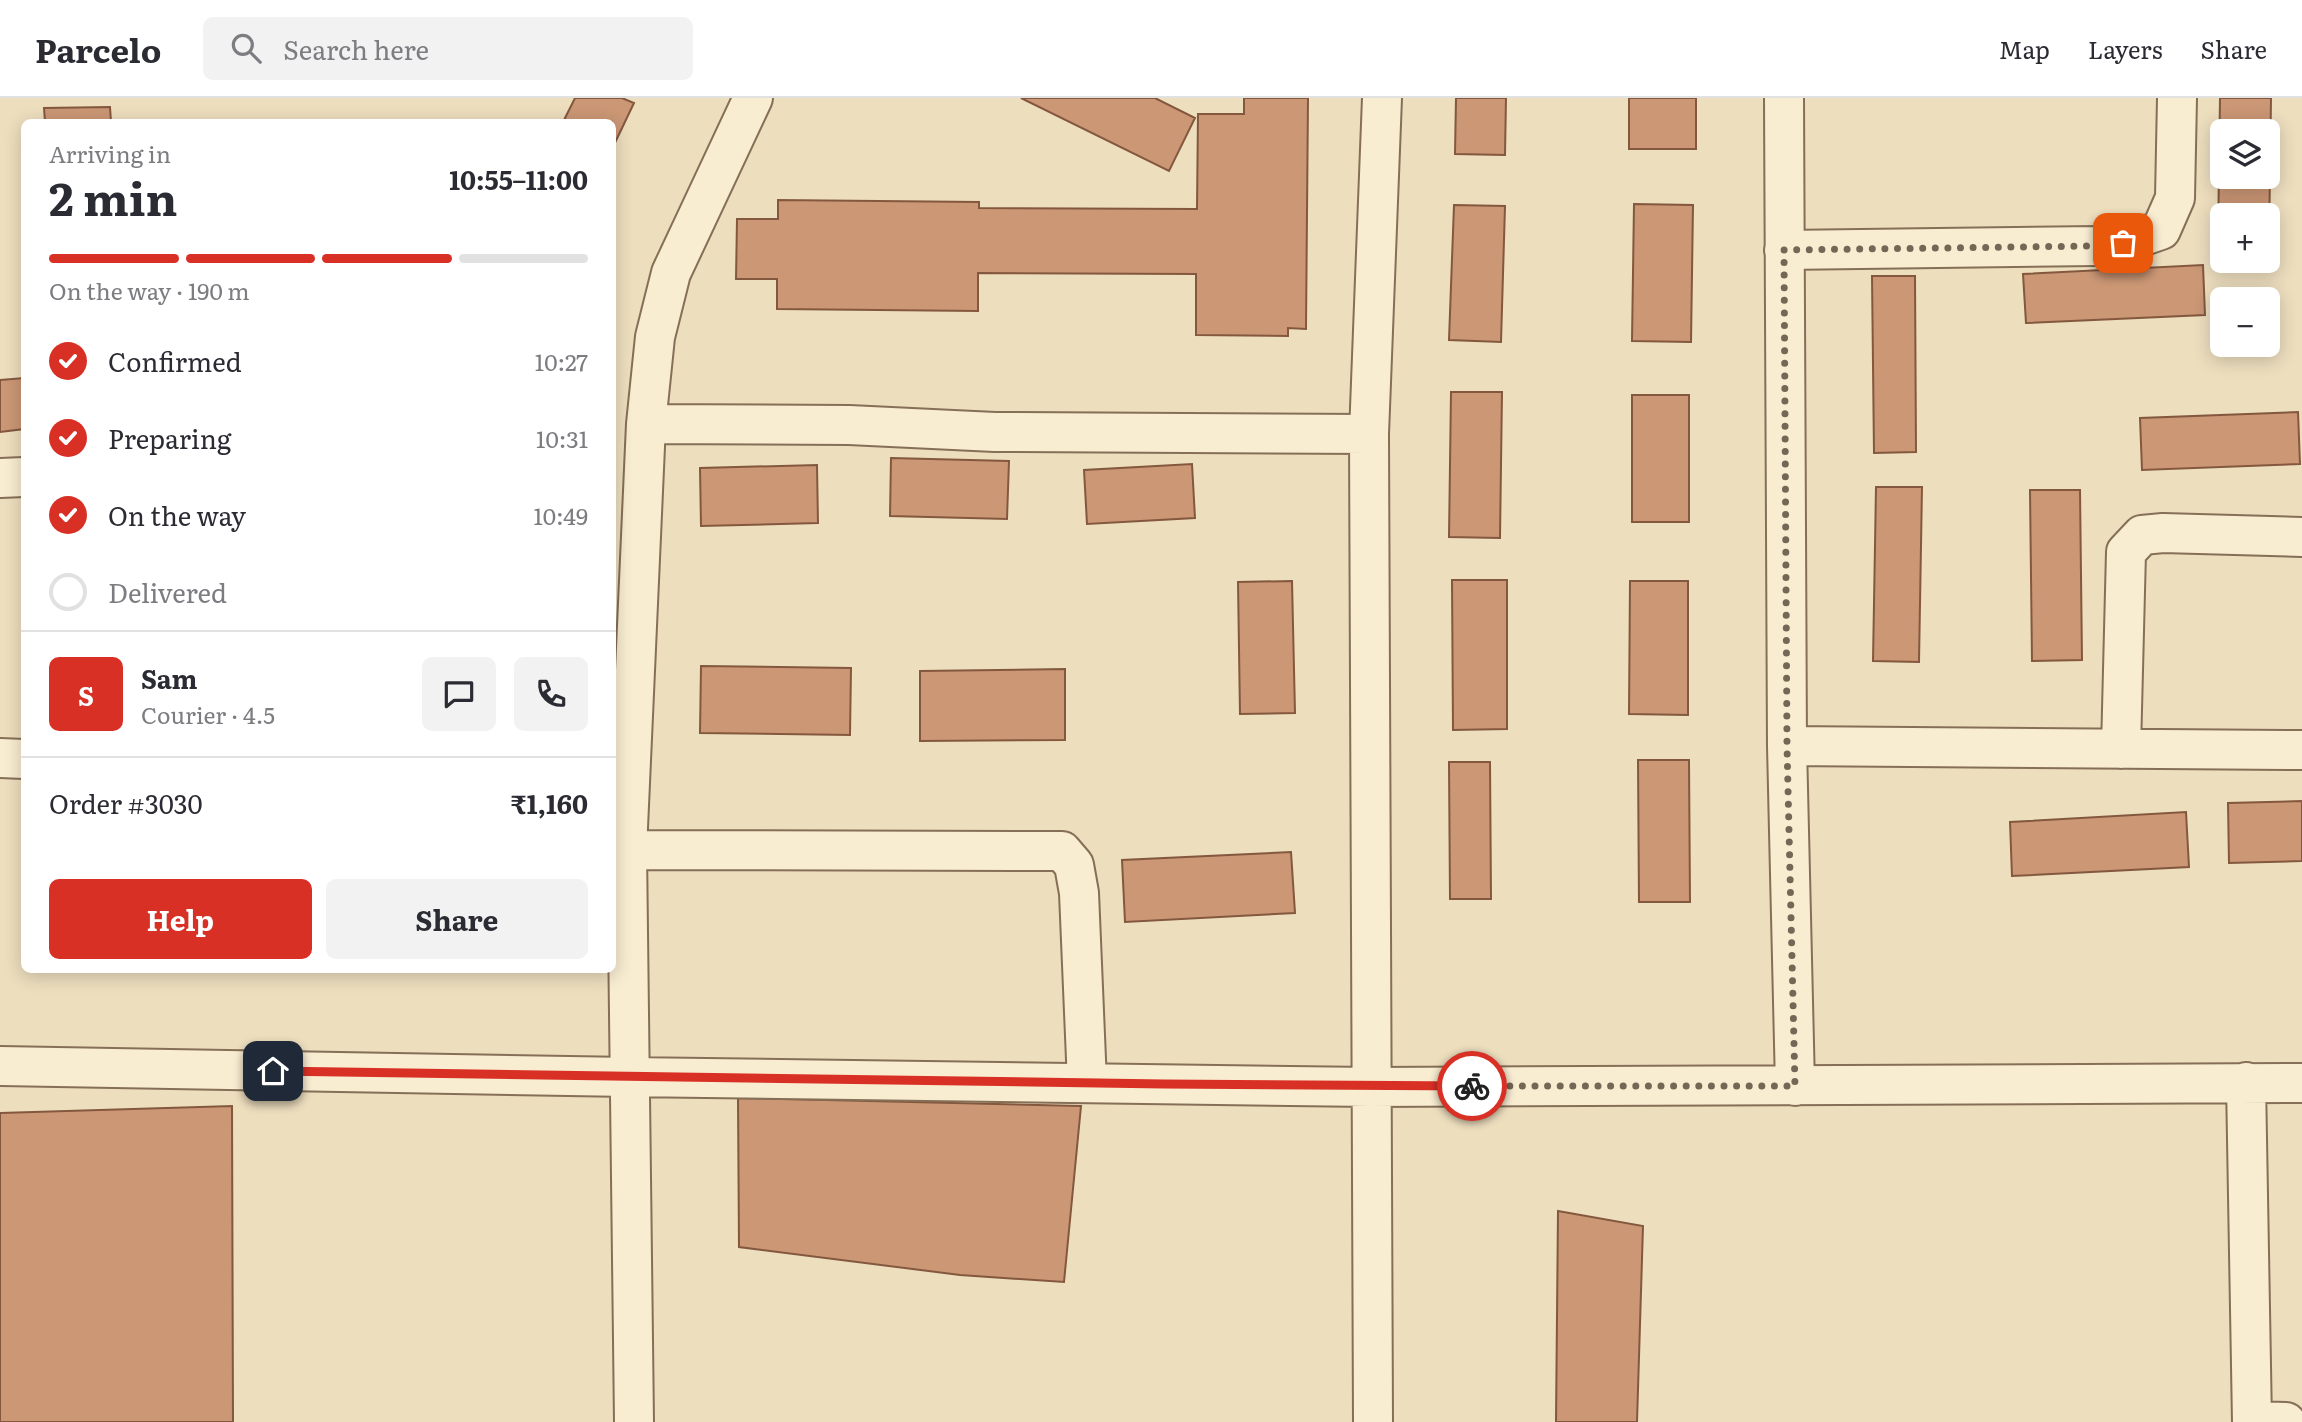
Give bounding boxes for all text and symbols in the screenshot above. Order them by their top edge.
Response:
search box [203,17,693,80]
text: Parcelo [35,24,161,73]
icon: search [227,29,265,67]
text: Search here [283,29,429,68]
text: Map [1999,31,2050,66]
text: Layers [2088,31,2162,66]
text: Share [2200,31,2267,66]
map controls [2210,119,2280,357]
button: layers [2210,119,2280,189]
text: Arriving in [49,136,171,170]
text: 10:55–11:00 [449,159,588,198]
text: 2 min [49,162,178,230]
button: + [2210,203,2280,273]
pin [2093,213,2153,273]
icon: bag [2104,224,2142,262]
text: On the way · 190 m [49,273,250,307]
button: − [2210,287,2280,357]
text: Confirmed [108,341,242,380]
icon: check [49,342,87,380]
text: 10:27 [535,344,588,378]
text: Preparing [108,418,231,457]
icon: check [49,419,87,457]
text: 10:31 [536,421,588,455]
text: On the way [108,495,246,534]
icon: check [49,496,87,534]
text: 10:49 [533,498,588,532]
text: Delivered [108,572,227,611]
button: chat [422,657,496,731]
button: phone [514,657,588,731]
text: Sam [141,658,197,697]
text: S [78,675,94,714]
text: Courier · 4.5 [141,697,275,731]
text: Order #3030 [49,783,203,822]
text: ₹1,160 [511,783,588,822]
button: Help [49,879,312,959]
button: Share [326,879,588,959]
pin [243,1041,303,1101]
courier [1437,1051,1507,1121]
icon: home [254,1052,292,1090]
icon: bike [1453,1067,1491,1105]

